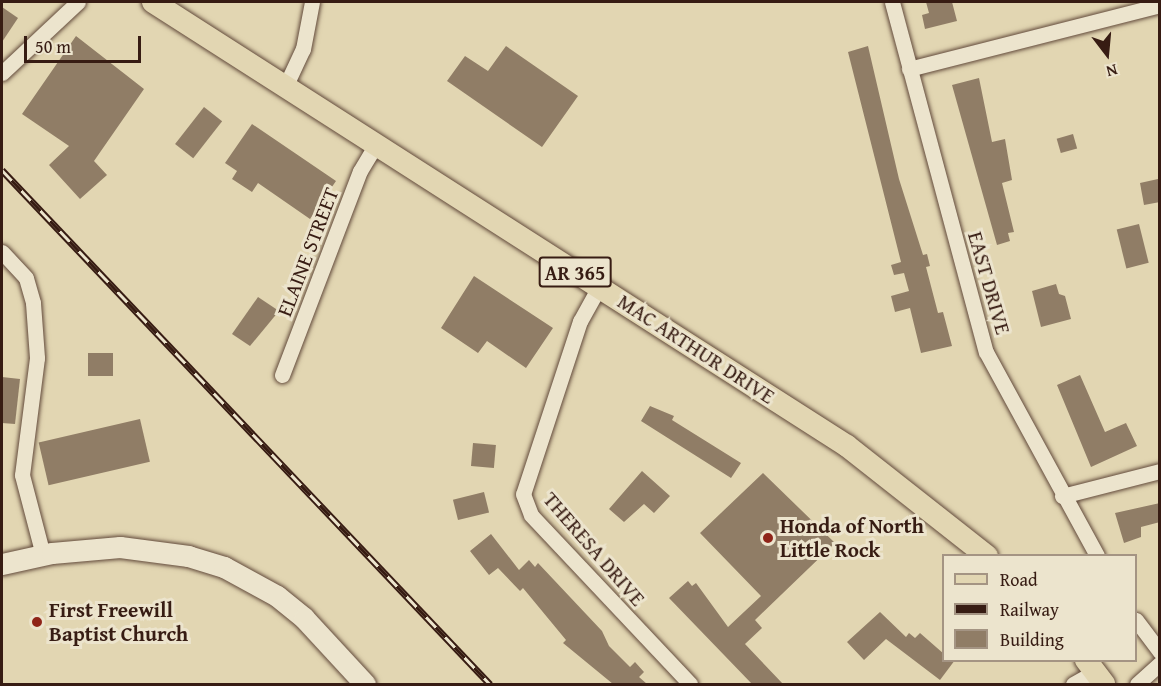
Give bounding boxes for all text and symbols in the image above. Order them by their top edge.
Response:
scale bar [27,24,144,62]
north arrow [1077,24,1137,84]
text: 50 m [35,33,71,60]
text: N [1104,58,1120,84]
street label: ELAINE STREET [272,184,344,320]
street label: EAST DRIVE [962,229,1016,337]
road number: AR 365 [538,255,612,289]
street label: MAC ARTHUR DRIVE [613,289,779,409]
street label: THERESA DRIVE [538,487,650,611]
place label: Honda of North Little Rock [780,513,924,563]
marker: Honda of North Little Rock [761,531,775,545]
legend [942,554,1137,662]
text: Road [1000,566,1038,593]
text: Railway [1000,596,1059,623]
place label: First Freewill Baptist Church [49,597,188,647]
marker: First Freewill Baptist Church [30,615,44,629]
text: Building [1000,626,1064,653]

